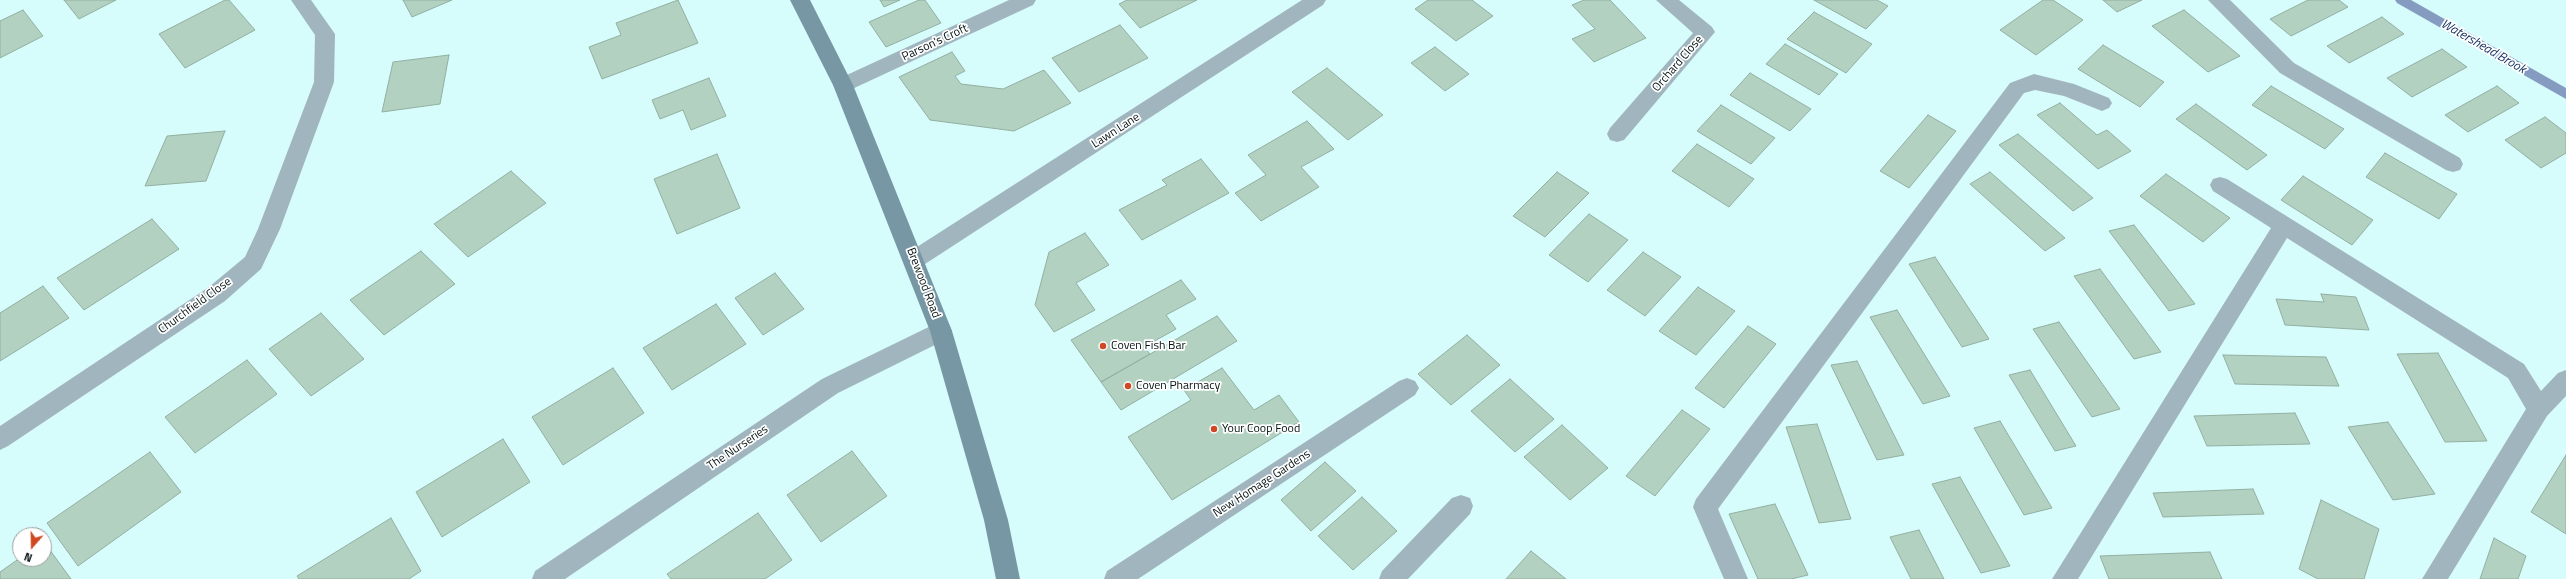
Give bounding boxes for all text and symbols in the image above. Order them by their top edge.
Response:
water label: Watershead Brook [2438,16,2528,78]
street label: Parson's Croft [900,21,970,65]
street label: Orchard Close [1650,33,1706,95]
street label: Lawn Lane [1089,110,1143,152]
street label: Brewood Road [903,246,943,320]
street label: Churchfield Close [156,275,234,337]
place label: Coven Fish Bar [1111,339,1186,353]
marker: Coven Fish Bar [1098,341,1108,351]
place label: Coven Pharmacy [1136,379,1220,393]
marker: Coven Pharmacy [1123,381,1133,391]
street label: The Nurseries [705,422,771,474]
place label: Your Coop Food [1222,422,1300,436]
marker: Your Coop Food [1209,424,1219,434]
street label: New Homage Gardens [1211,447,1313,521]
north arrow [12,527,52,567]
text: N [22,549,35,566]

